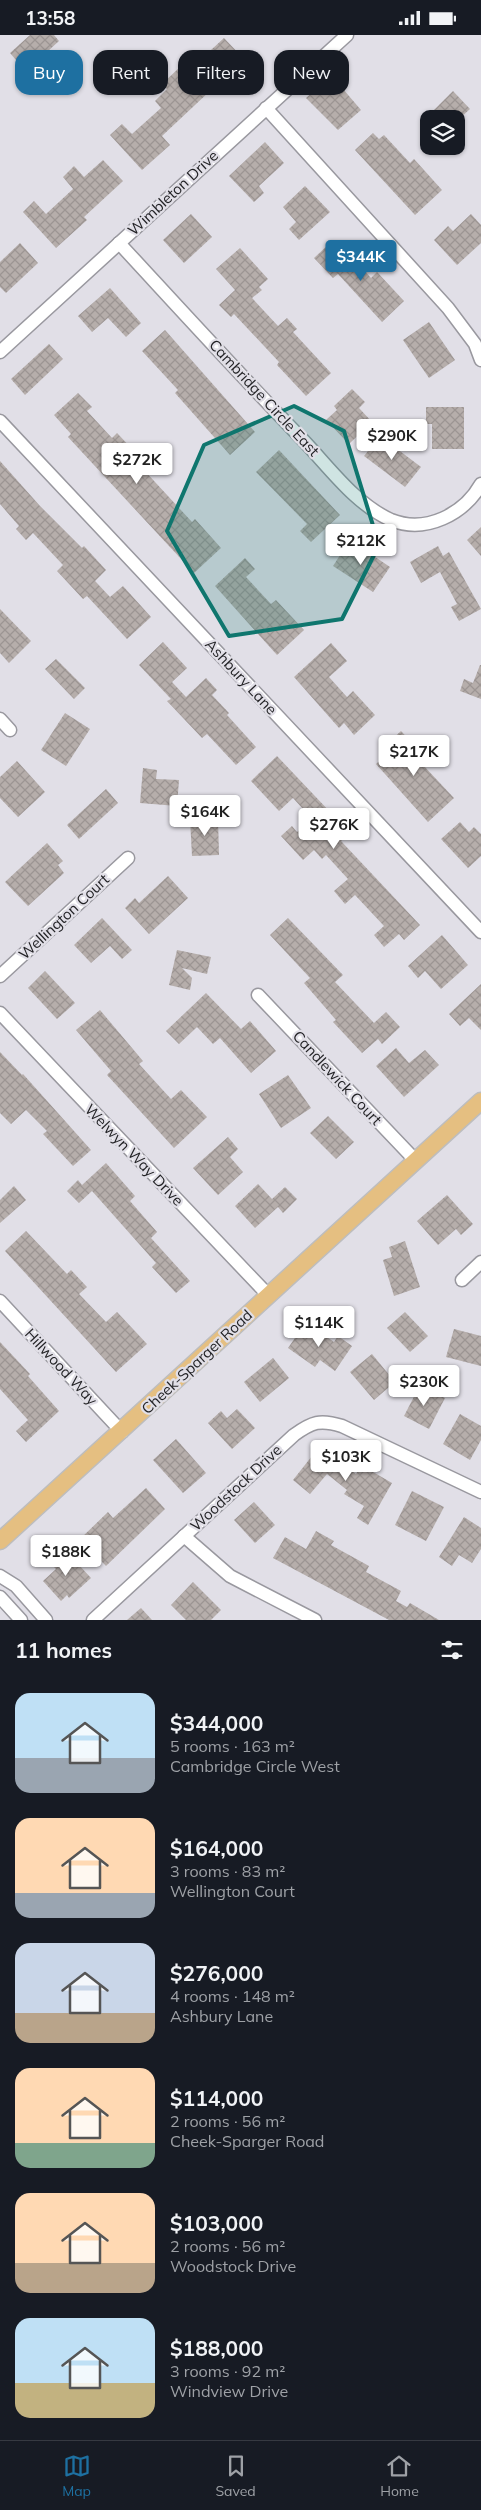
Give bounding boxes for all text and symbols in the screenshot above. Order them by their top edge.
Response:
text: 13:58 [25,6,75,30]
chip: Buy [15,50,83,95]
chip: Rent [93,50,168,95]
chip: Filters [178,50,264,95]
chip: New [274,50,349,95]
map controls [420,110,465,155]
button: layers [420,110,465,155]
street label: Wimbleton Drive [123,146,222,239]
pin: $344K [326,239,396,282]
text: $344K [336,246,386,266]
street label: Cambridge Circle East [205,335,323,460]
pin: $290K [357,419,427,461]
text: $290K [367,425,417,445]
pin: $272K [102,443,172,485]
text: $272K [112,449,162,469]
pin: $212K [326,523,396,566]
text: $212K [336,530,386,550]
street label: Ashbury Lane [201,635,281,719]
pin: $217K [379,735,449,777]
text: $217K [389,741,439,761]
pin: $164K [170,795,240,837]
text: $164K [180,801,230,821]
pin: $276K [299,807,369,850]
text: $276K [309,814,359,834]
street label: Wellington Court [14,870,113,963]
street label: Candlewick Court [289,1027,386,1129]
street label: Welwyn Way Drive [81,1100,188,1210]
street label: Cheek-Sparger Road [137,1305,256,1418]
pin: $114K [284,1305,354,1348]
text: $114K [294,1312,344,1332]
street label: Hillwood Way [21,1324,102,1409]
pin: $230K [389,1365,459,1407]
text: $230K [399,1371,449,1391]
pin: $103K [311,1439,381,1482]
street label: Woodstock Drive [186,1440,285,1535]
text: $103K [321,1446,371,1466]
pin: $188K [31,1535,101,1577]
text: $188K [41,1541,91,1561]
icon: filters [438,1636,466,1664]
text: 11 homes [15,1637,112,1663]
text: $344,000 [170,1710,263,1736]
icon: home [55,1713,115,1773]
text: 5 rooms · 163 m² [170,1736,295,1756]
text: Cambridge Circle West [170,1756,340,1776]
text: $164,000 [170,1835,263,1861]
icon: home [55,1838,115,1898]
text: 3 rooms · 83 m² [170,1861,285,1881]
text: Wellington Court [170,1881,295,1901]
text: $276,000 [170,1960,263,1986]
icon: home [55,1963,115,2023]
text: 4 rooms · 148 m² [170,1986,295,2006]
text: Ashbury Lane [170,2006,273,2026]
text: $114,000 [170,2085,263,2111]
icon: home [55,2088,115,2148]
text: 2 rooms · 56 m² [170,2111,285,2131]
text: Cheek-Sparger Road [170,2131,324,2151]
text: $103,000 [170,2210,263,2236]
icon: home [55,2213,115,2273]
text: 2 rooms · 56 m² [170,2236,285,2256]
text: Woodstock Drive [170,2256,296,2276]
text: $188,000 [170,2335,263,2361]
icon: home [55,2338,115,2398]
text: 3 rooms · 92 m² [170,2361,285,2381]
text: Windview Drive [170,2381,288,2401]
tab: Map [62,2452,91,2500]
tab: Saved [215,2452,256,2500]
tab: Home [380,2452,419,2500]

